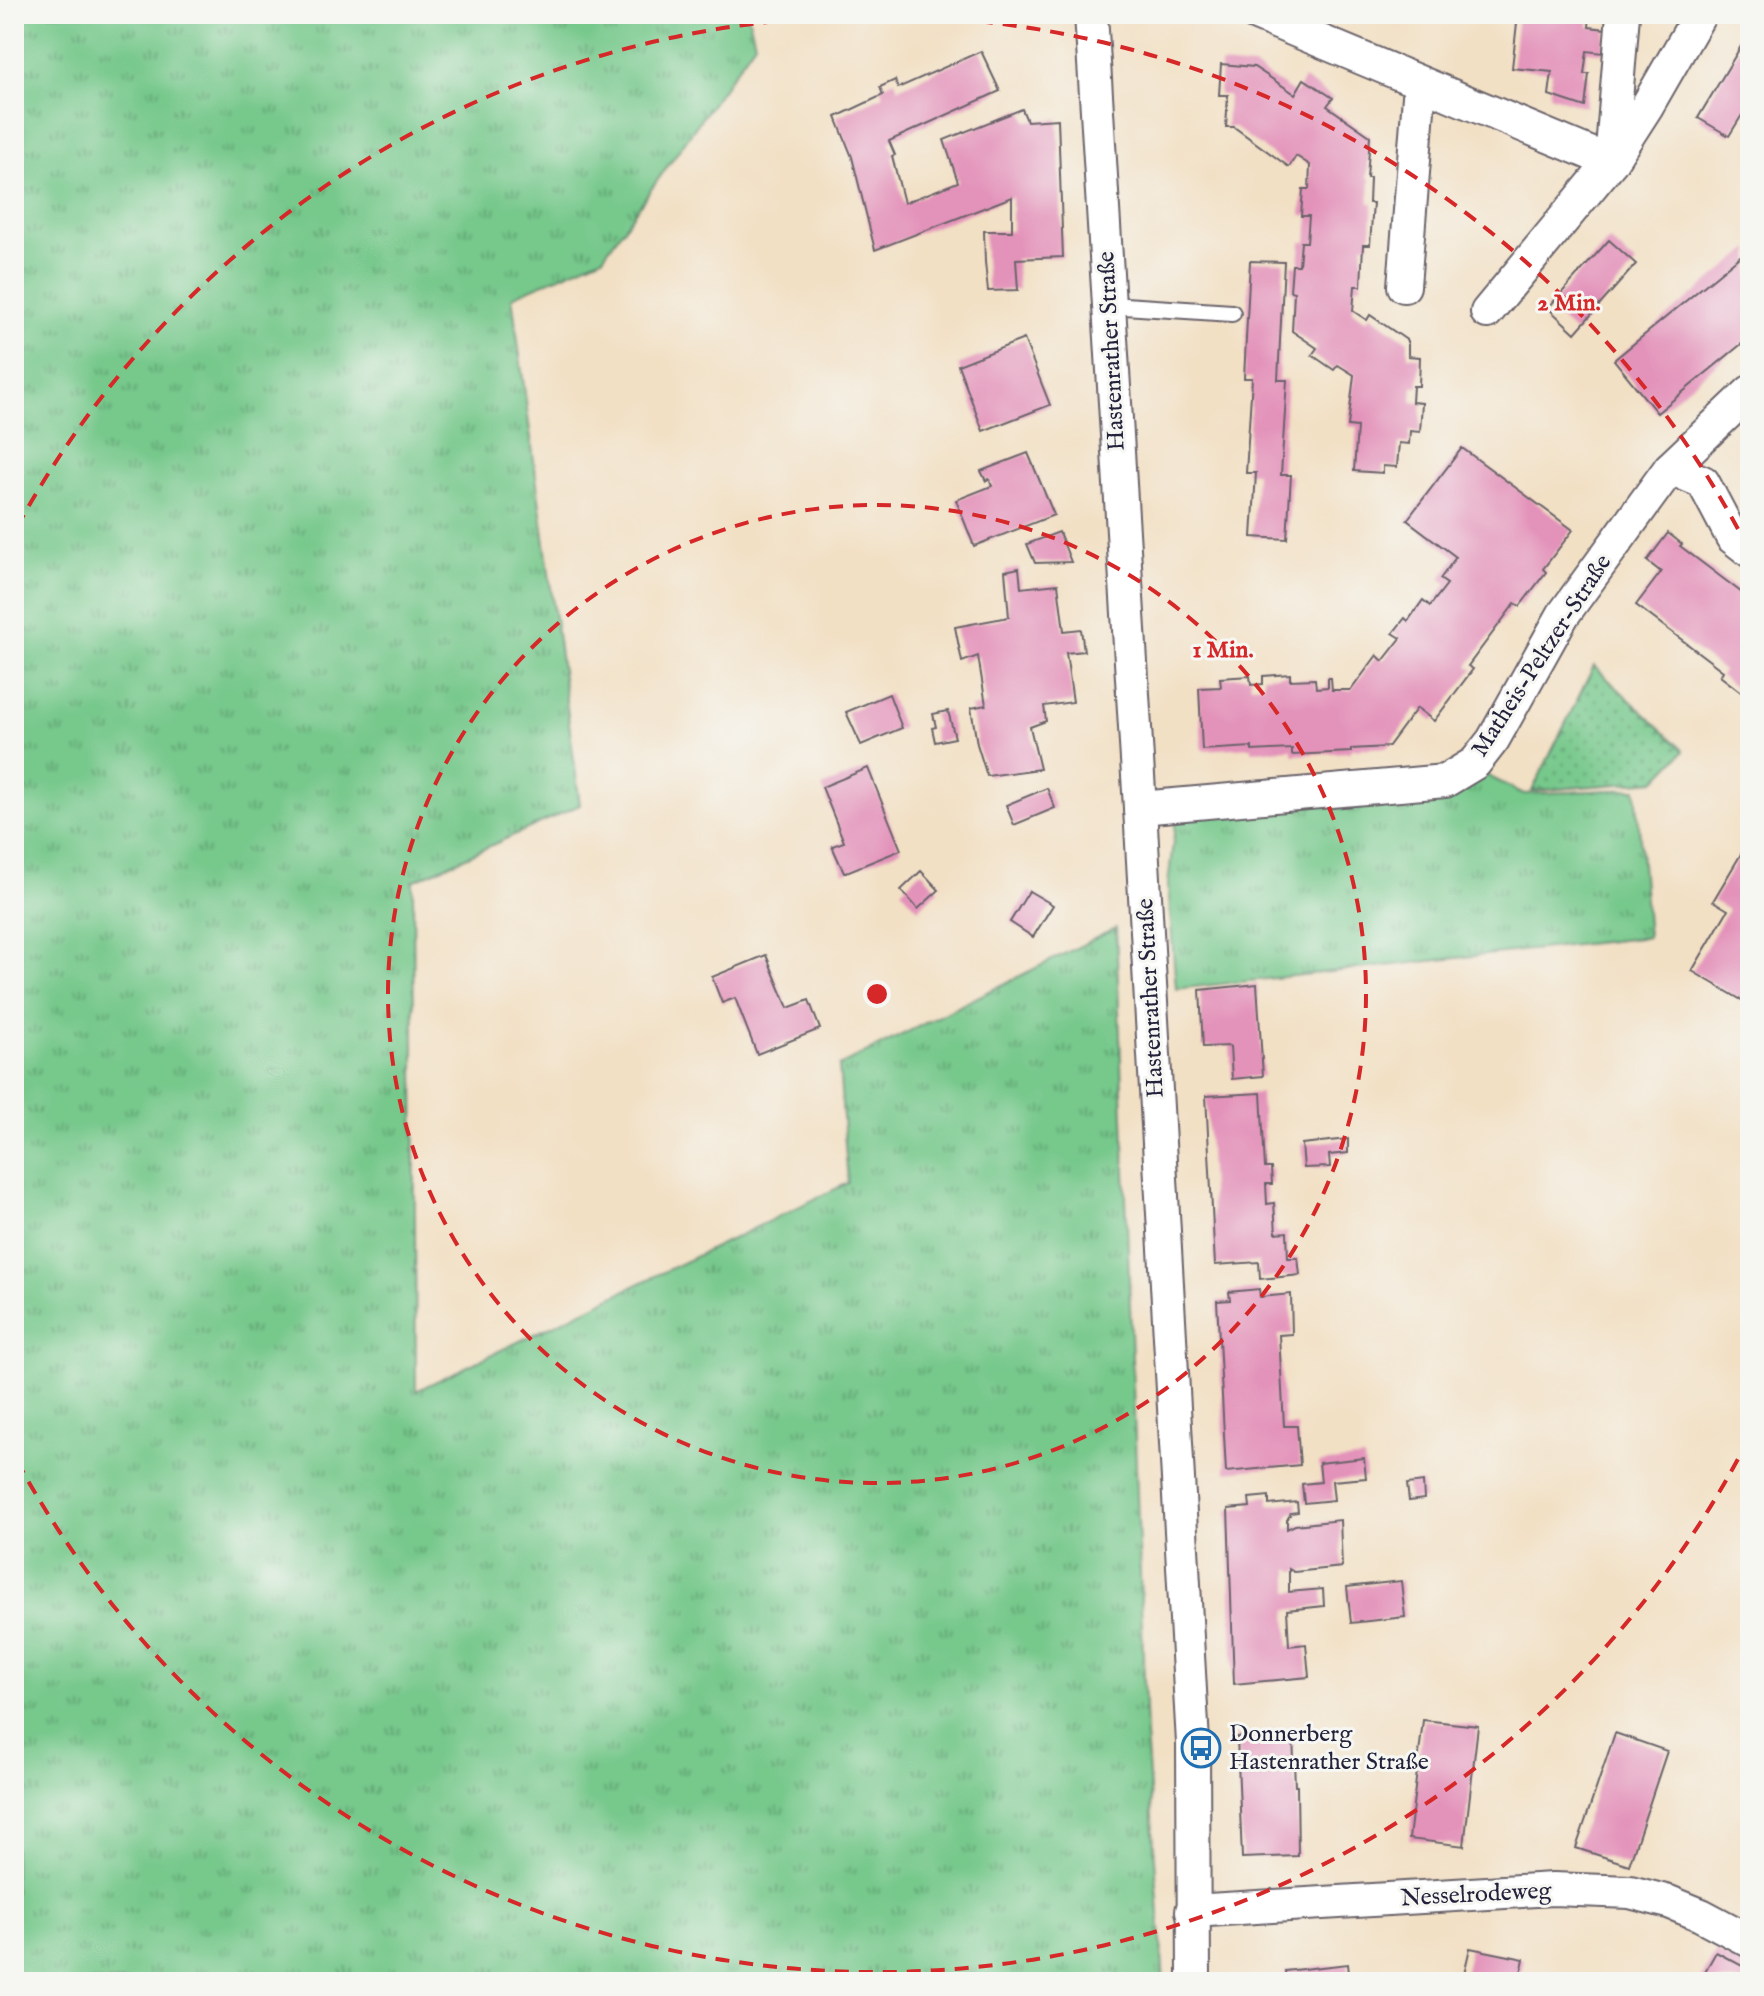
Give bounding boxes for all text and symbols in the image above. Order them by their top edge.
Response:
street label: Hastenrather Straße [1091,250,1133,452]
text: 2 Min. [1537,288,1601,319]
street label: Matheis-Peltzer-Straße [1465,549,1619,763]
text: 1 Min. [1192,635,1254,666]
street label: Hastenrather Straße [1130,897,1172,1099]
centre of rings [863,980,891,1008]
place label: Donnerberg Hastenrather Straße [1229,1719,1429,1778]
bus stop icon: Donnerberg Hastenrather Straße [1180,1727,1222,1769]
street label: Nesselrodeweg [1400,1876,1553,1914]

